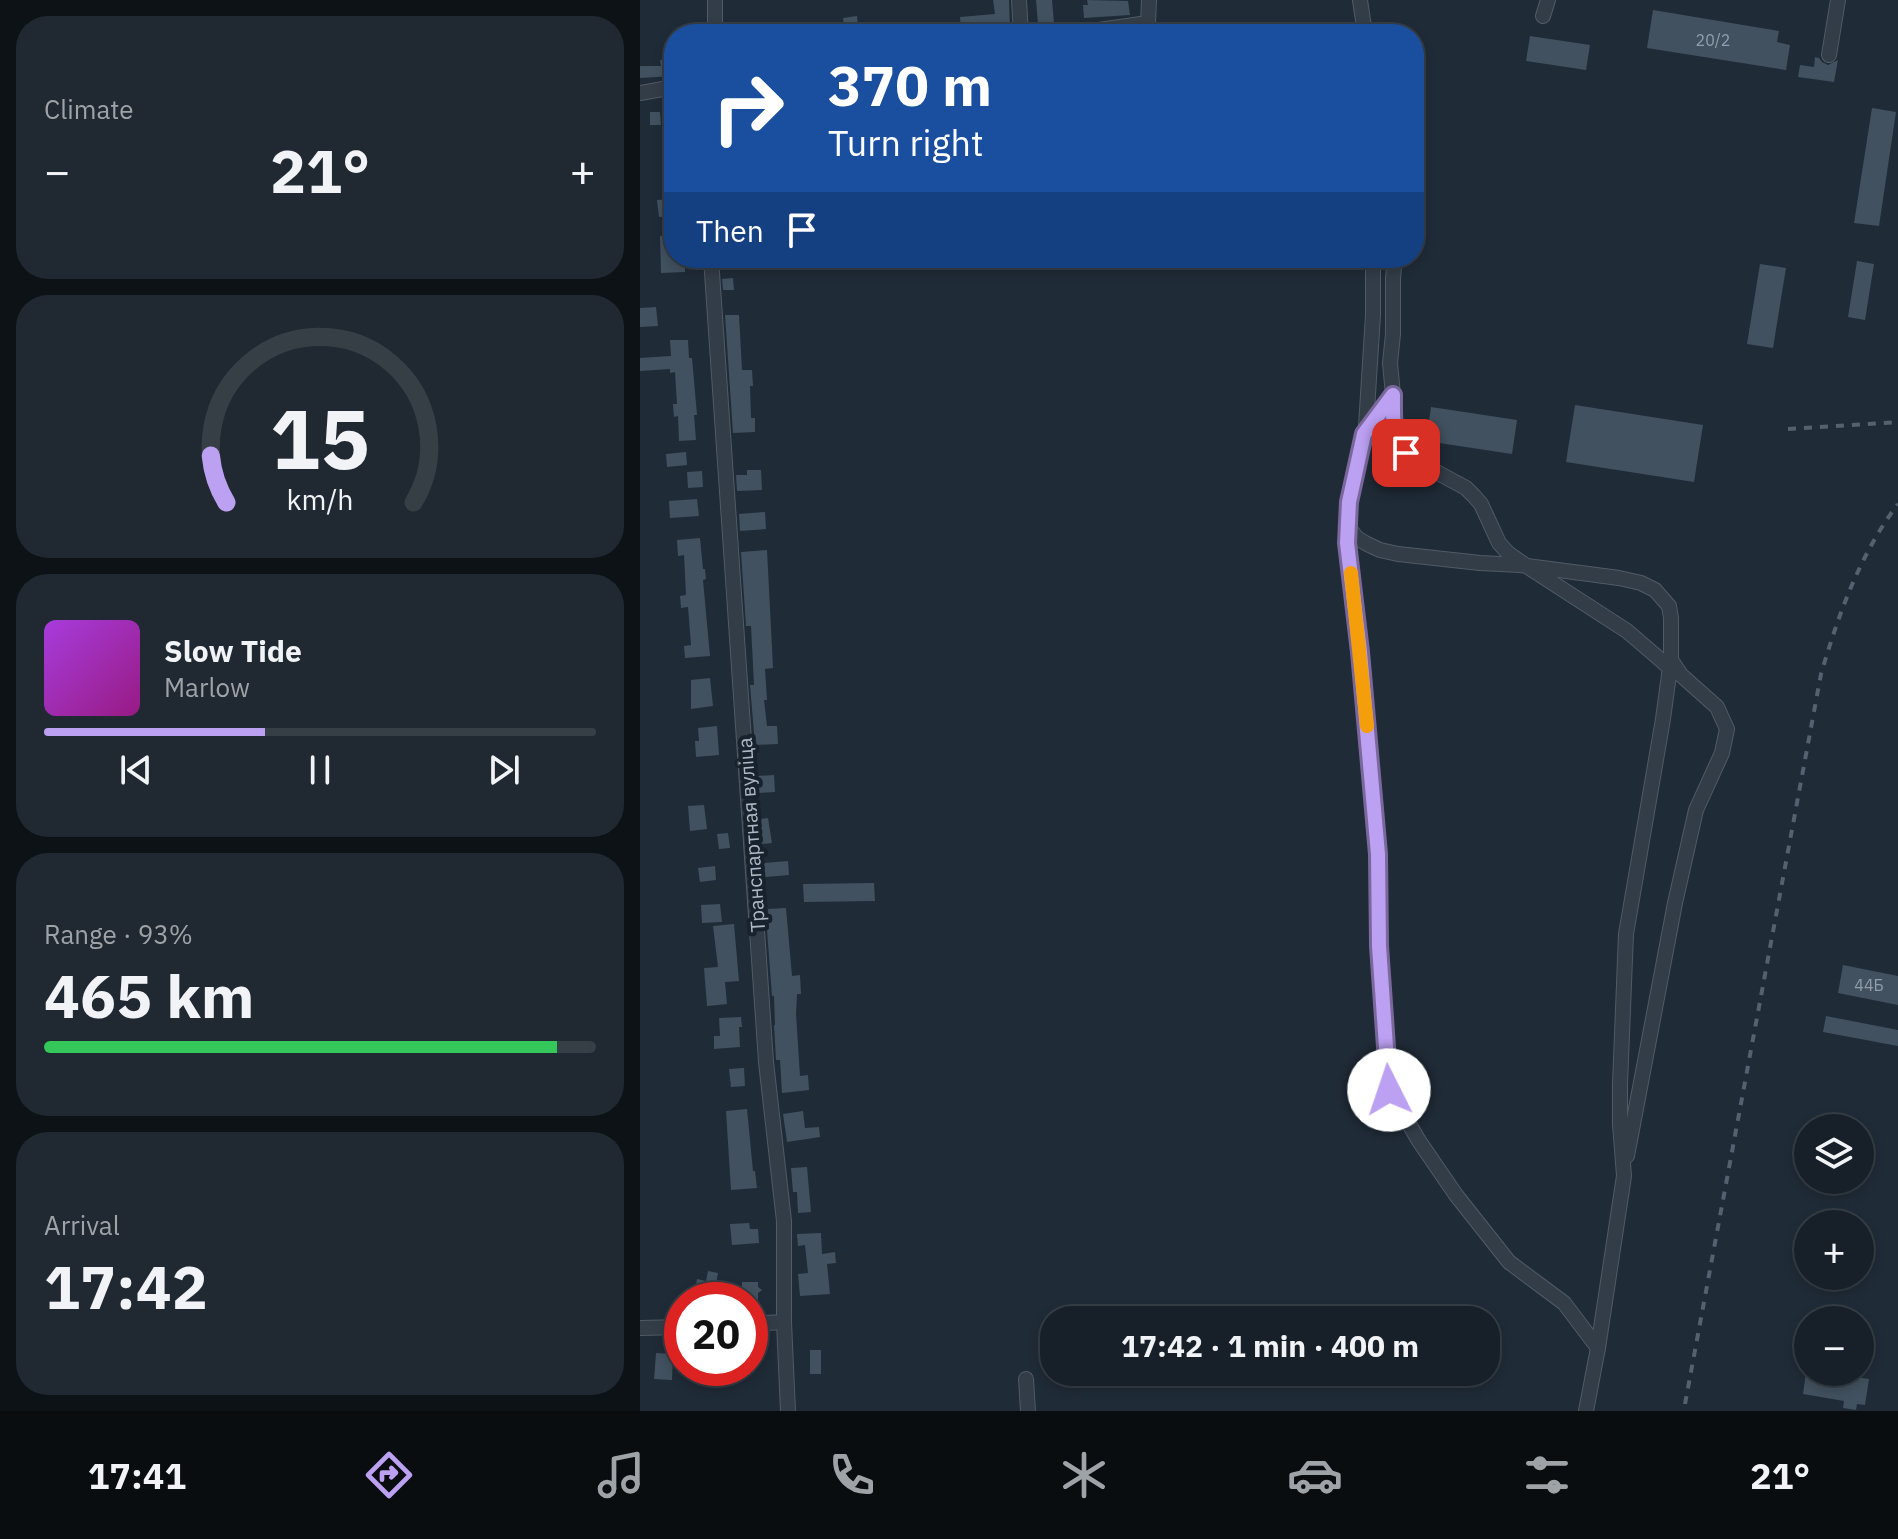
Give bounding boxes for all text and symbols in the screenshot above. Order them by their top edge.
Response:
house number: 20/2 [1696,30,1730,50]
text: 370 m [828,49,992,121]
icon: right [696,56,800,160]
text: Climate [44,92,134,126]
text: Turn right [828,119,984,166]
text: 21° [270,131,370,210]
text: − [44,142,70,199]
text: + [570,142,596,199]
icon: arrive [780,208,824,252]
text: Then [696,211,764,250]
text: 15 [270,383,370,491]
pin [1372,419,1440,487]
icon: arrive [1384,431,1428,475]
text: km/h [286,481,354,518]
text: Slow Tide [164,631,302,670]
text: Marlow [164,670,250,704]
street label: Транспартная вуліца [731,736,771,933]
icon: previous [114,748,158,792]
icon: pause [298,748,342,792]
icon: next [482,748,526,792]
text: Range · 93% [44,917,193,951]
text: 465 km [44,956,254,1035]
house number: 44Б [1854,975,1884,995]
position arrow [1347,1048,1431,1132]
map controls [1794,1114,1874,1386]
button: layers [1794,1114,1874,1194]
text: Arrival [44,1208,120,1242]
button: + [1794,1210,1874,1290]
text: 17:42 [44,1247,208,1326]
speed limit sign: 20 [664,1282,768,1386]
button: − [1794,1306,1874,1386]
text: 17:42 · 1 min · 400 m [1121,1326,1419,1365]
icon: directions [361,1447,417,1503]
icon: music [593,1447,649,1503]
icon: phone [824,1447,880,1503]
icon: climate [1056,1447,1112,1503]
icon: car [1287,1447,1343,1503]
icon: filters [1519,1447,1575,1503]
text: 17:41 [88,1452,186,1499]
text: 21° [1750,1452,1810,1499]

